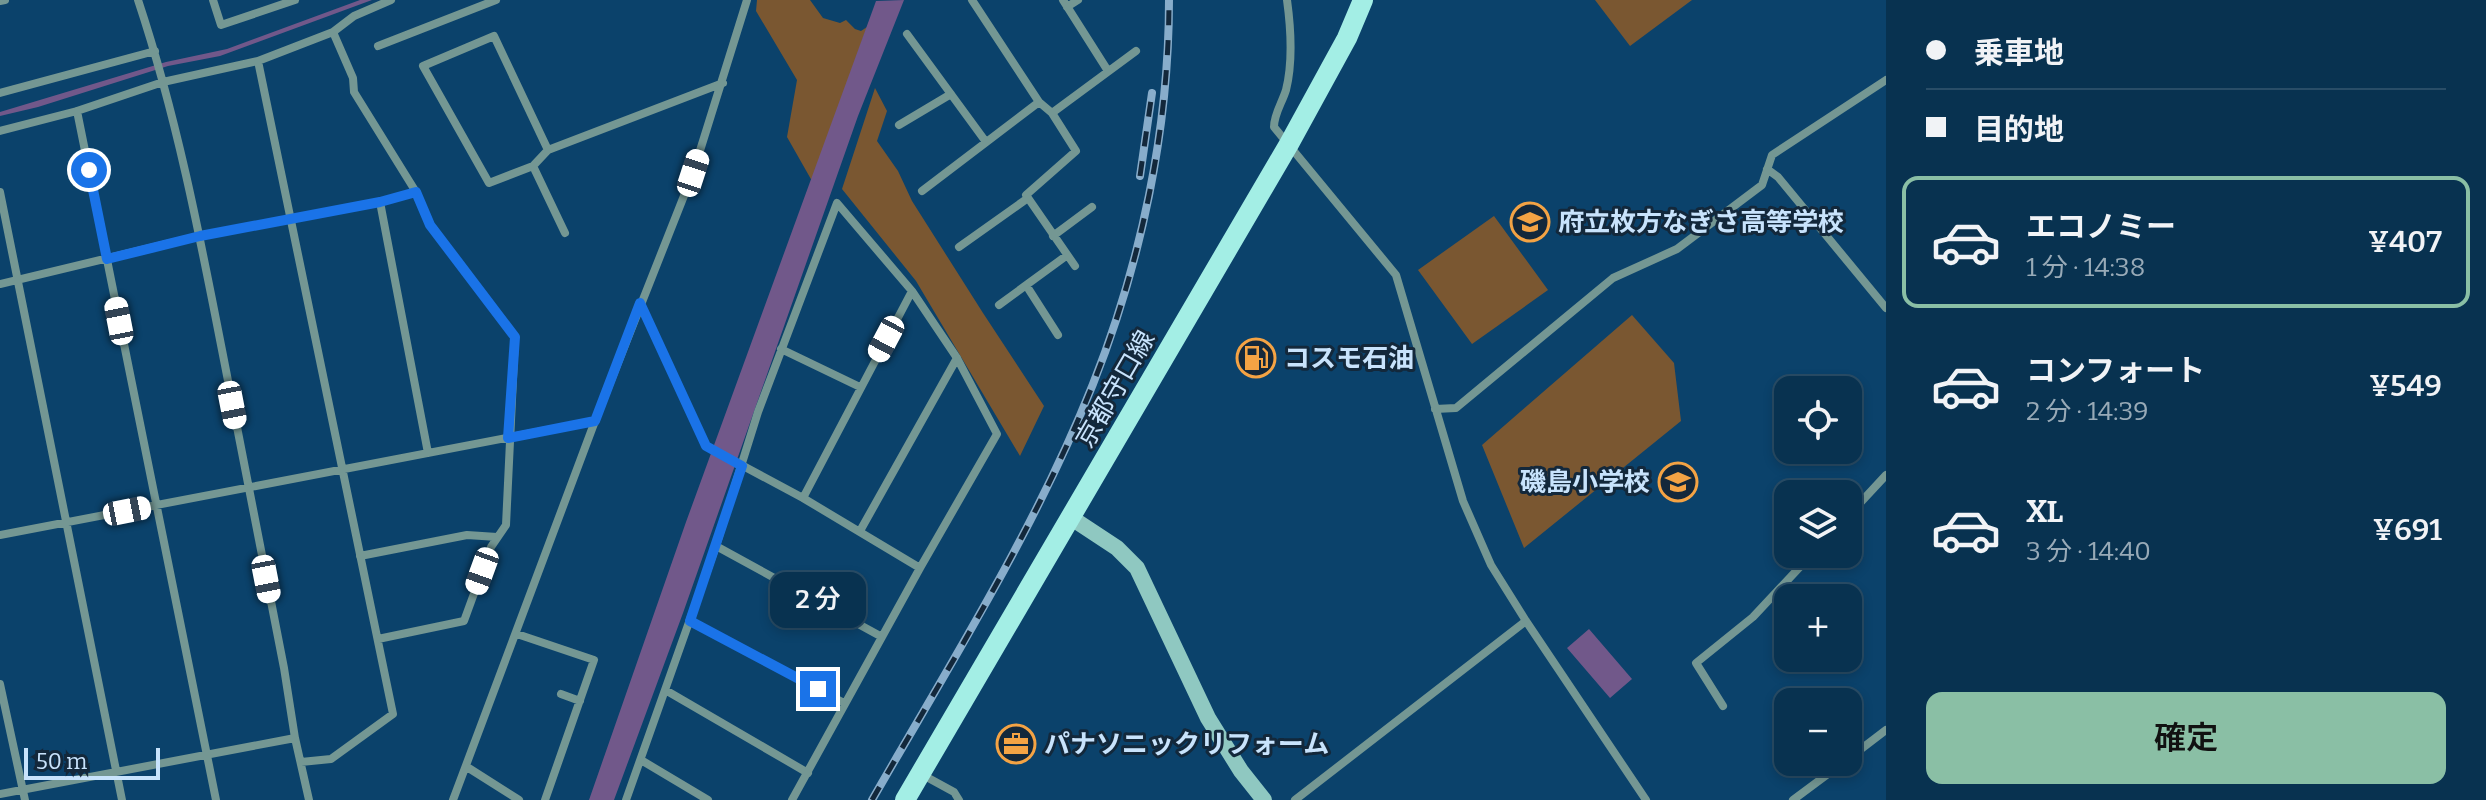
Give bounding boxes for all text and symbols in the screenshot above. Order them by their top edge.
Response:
text: 乗車地 [1974,35,2064,71]
text: 目的地 [1974,112,2064,148]
car [674,146,712,200]
route start [71,152,107,188]
school or university icon: 府立枚方なぎさ高等学校 [1509,201,1551,243]
icon: car [1930,206,2002,278]
place label: 府立枚方なぎさ高等学校 [1558,207,1844,238]
text: エコノミー [2026,209,2176,245]
text: ¥407 [2368,224,2442,260]
text: 1 分 · 14:38 [2026,252,2145,283]
car [103,295,135,347]
car [864,312,908,366]
street label: 京都守口線 [1070,325,1161,453]
fuel station icon: コスモ石油 [1235,337,1277,379]
place label: コスモ石油 [1284,343,1414,374]
icon: car [1930,350,2002,422]
text: コンフォート [2026,353,2205,389]
text: ¥549 [2369,368,2442,404]
map controls [1774,376,1862,776]
button: locate [1774,376,1862,464]
car [216,379,248,431]
text: 2 分 · 14:39 [2026,396,2149,427]
school or university icon: 磯島小学校 [1657,461,1699,503]
place label: 磯島小学校 [1520,467,1650,498]
button: layers [1774,480,1862,568]
icon: car [1930,494,2002,566]
text: XL [2026,494,2063,530]
car [101,495,153,527]
text: ¥691 [2373,512,2442,548]
text: 3 分 · 14:40 [2026,536,2151,567]
car [463,544,501,598]
car [250,553,282,605]
callout: 2 分 [770,573,866,629]
text: 2 分 [795,584,841,615]
button: + [1774,584,1862,672]
route end [800,671,836,707]
button: − [1774,688,1862,776]
button: 確定 [1926,692,2446,784]
office icon: パナソニックリフォーム [995,723,1037,765]
place label: パナソニックリフォーム [1044,729,1329,760]
scale bar [24,744,160,780]
text: 50 m [36,748,87,775]

